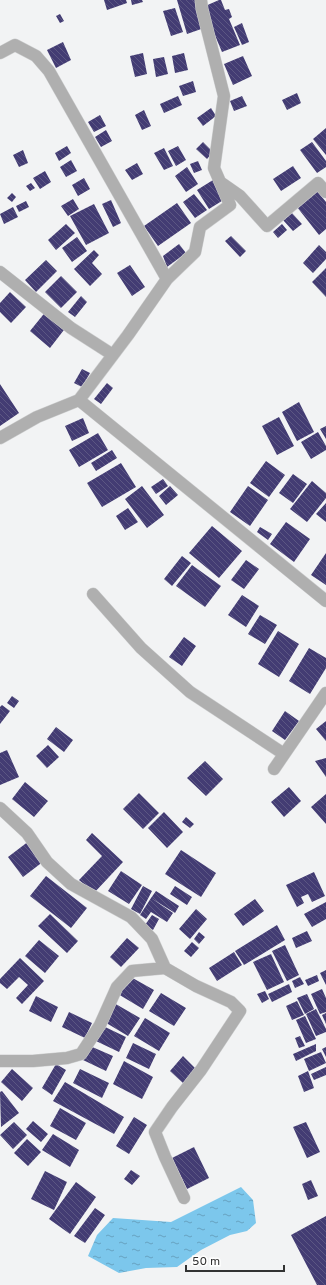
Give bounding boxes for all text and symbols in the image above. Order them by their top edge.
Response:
scale bar [186,1247,284,1273]
text: 50 m [192,1254,220,1270]

